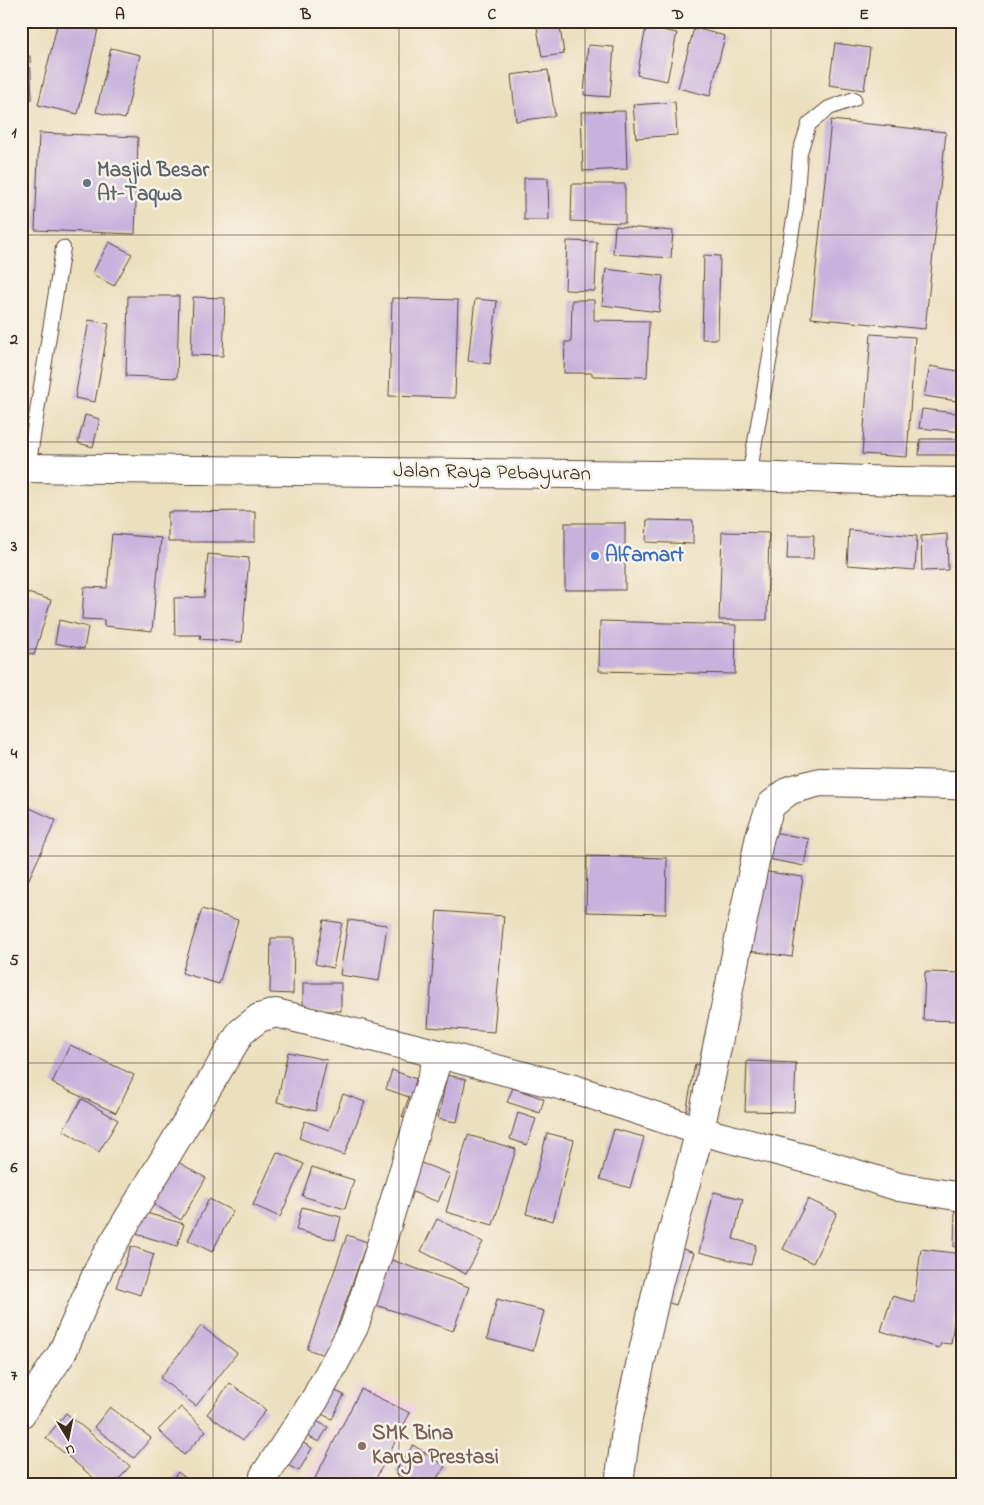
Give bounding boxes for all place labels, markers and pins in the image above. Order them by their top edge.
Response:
place label: Masjid Besar At-Taqwa [97,156,209,210]
marker: Masjid Besar At-Taqwa [81,177,93,189]
place label: Alfamart [605,541,685,571]
marker: Alfamart [589,550,601,562]
place label: SMK Bina Karya Prestasi [372,1419,499,1475]
marker: SMK Bina Karya Prestasi [356,1440,368,1452]

